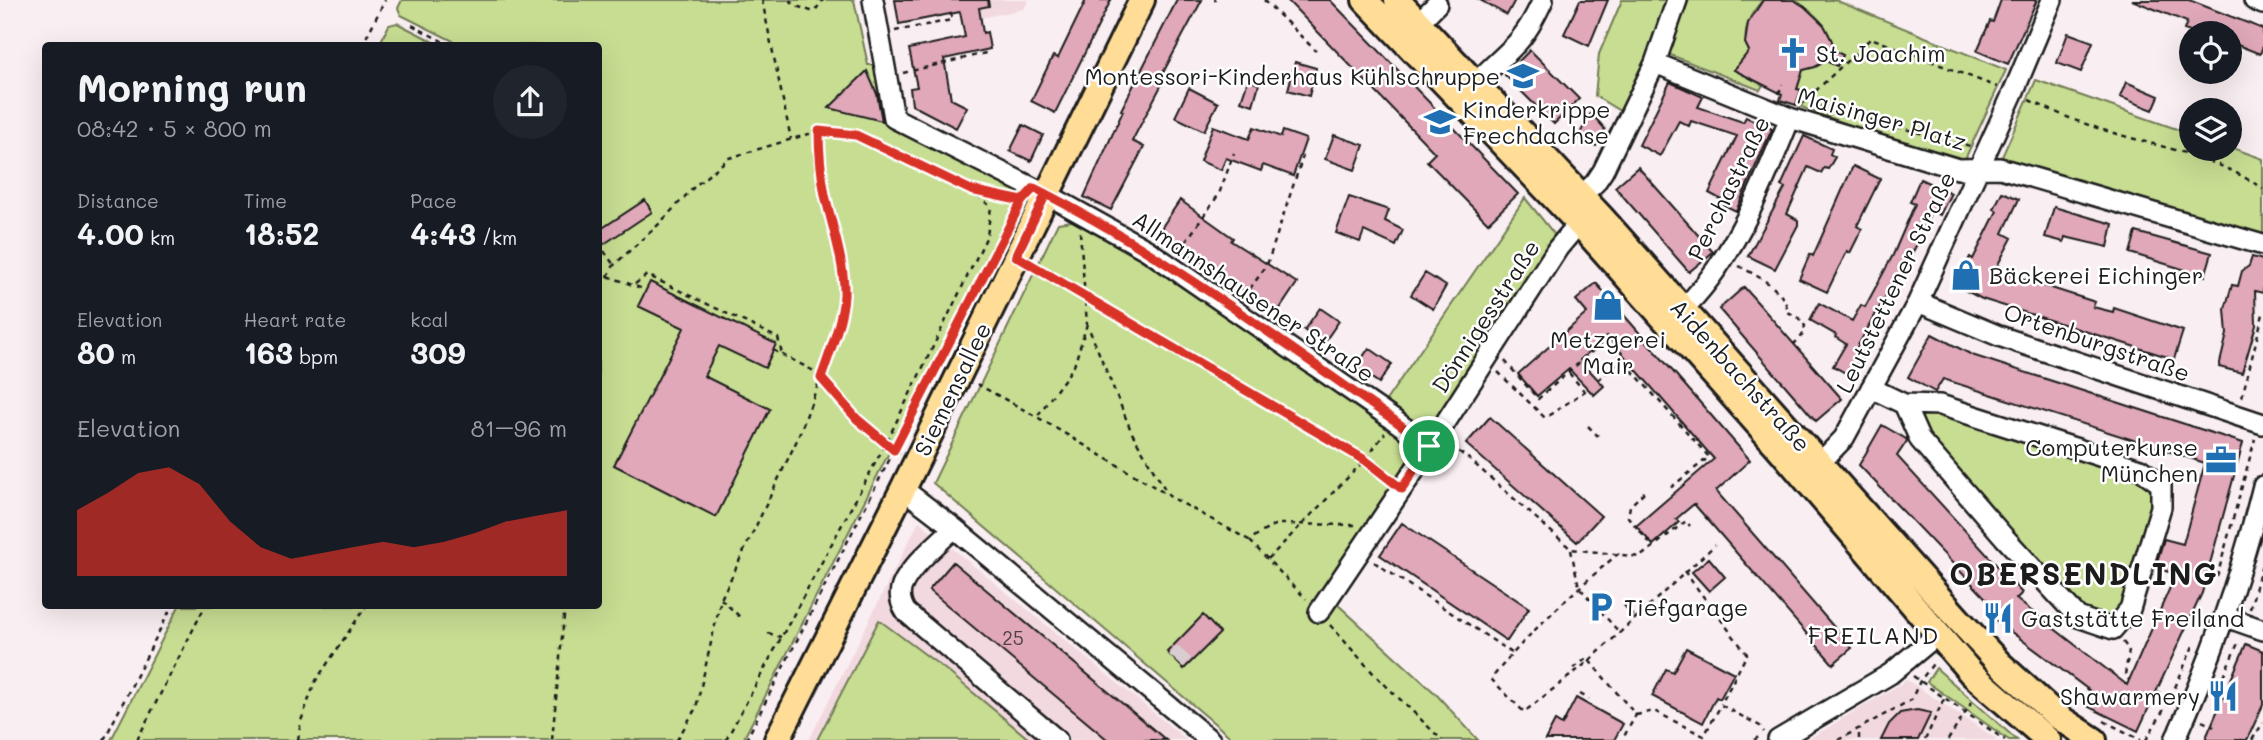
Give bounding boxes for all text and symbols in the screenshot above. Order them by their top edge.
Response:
map controls [2179,21,2242,161]
button: locate [2179,21,2242,84]
church icon: St. Joachim [1776,36,1810,70]
place label: St. Joachim [1816,38,1946,68]
school or university icon: Montessori-Kinderhaus Kühlschruppe [1506,59,1540,93]
place label: Montessori-Kinderhaus Kühlschruppe [1084,61,1500,91]
text: Morning run [77,62,307,112]
button: share [493,65,567,139]
street label: Maisinger Platz [1794,80,1970,156]
place label: Kinderkrippe Frechdachse [1463,94,1611,150]
button: layers [2179,98,2242,161]
school or university icon: Kinderkrippe Frechdachse [1423,105,1457,139]
street label: Perchastraße [1680,111,1776,265]
text: 08:42 · 5 × 800 m [77,113,272,143]
street label: Leutstettener Straße [1828,166,1962,398]
text: Distance [77,188,159,213]
text: Time [244,188,287,213]
text: Pace [410,188,457,213]
street label: Allmannshausener Straße [1127,204,1381,388]
text: 4.00 [77,213,144,253]
text: 18:52 [244,213,319,253]
text: 4:43 [410,213,476,253]
text: km [144,225,175,250]
text: /km [476,225,517,250]
street label: Dönnigesstraße [1424,234,1546,398]
shop icon: Bäckerei Eichinger [1949,258,1983,292]
place label: Bäckerei Eichinger [1989,260,2203,290]
shop icon: Metzgerei Mair [1591,288,1625,322]
street label: Aidenbachstraße [1664,292,1818,458]
street label: Ortenburgstraße [2000,296,2194,388]
text: Elevation [77,307,162,332]
text: Heart rate [244,307,346,332]
text: kcal [410,307,448,332]
street label: Siemensallee [907,317,997,461]
place label: Metzgerei Mair [1550,324,1666,380]
text: 80 [77,332,115,372]
text: 163 [244,332,293,372]
text: 309 [410,332,466,372]
text: m [115,344,136,369]
text: bpm [293,344,338,369]
text: Elevation [77,413,180,443]
text: 81–96 m [471,413,567,443]
pin [1399,416,1459,476]
icon: arrive [1410,427,1448,465]
place label: Computerkurse München [2025,432,2198,488]
office icon: Computerkurse München [2204,443,2238,477]
district label: OBERSENDLING [1949,553,2219,593]
parking icon: Tiefgarage [1584,590,1618,624]
place label: Tiefgarage [1624,592,1748,622]
restaurant icon: Gaststätte Freiland [1981,601,2015,635]
place label: Gaststätte Freiland [2021,603,2244,633]
district label: FREILAND [1808,619,1940,650]
house number: 25 [1002,625,1024,650]
restaurant icon: Shawarmery [2206,679,2240,713]
place label: Shawarmery [2060,681,2200,711]

